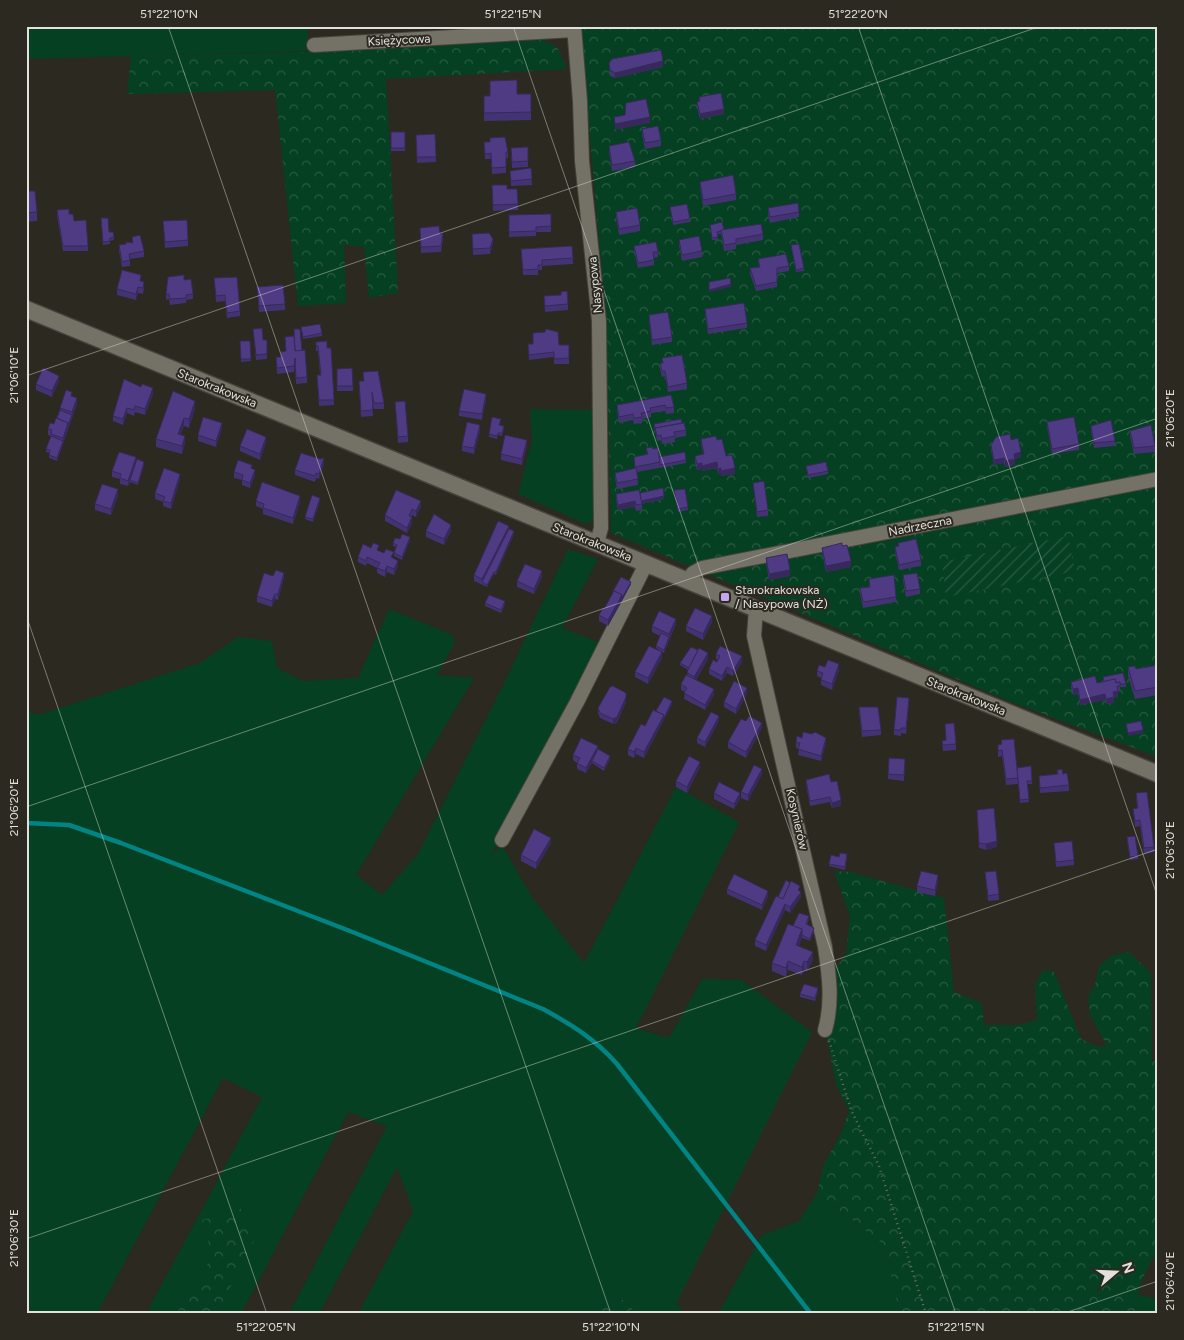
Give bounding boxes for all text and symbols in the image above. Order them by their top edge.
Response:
text: 51°22'10"N [140,7,198,21]
text: 51°22'15"N [484,7,542,21]
text: 51°22'20"N [828,7,888,21]
street label: Księżycowa [367,31,431,49]
street label: Nasypowa [585,256,605,314]
text: 21°06'10"E [7,347,21,403]
street label: Starokrakowska [175,366,259,410]
text: 21°06'20"E [1163,389,1177,447]
street label: Nadrzeczna [887,513,953,539]
street label: Starokrakowska [550,520,634,564]
place label: Starokrakowska / Nasypowa (NŻ) [735,583,828,611]
marker: Starokrakowska / Nasypowa (NŻ) [719,591,731,603]
street label: Starokrakowska [924,674,1008,718]
text: 21°06'20"E [7,778,21,836]
street label: Kosynierów [783,787,811,852]
text: 21°06'30"E [1163,821,1177,879]
text: 21°06'30"E [7,1209,21,1267]
north arrow [1092,1248,1142,1298]
text: 21°06'40"E [1163,1251,1177,1311]
text: N [1118,1260,1138,1276]
text: 51°22'05"N [236,1320,296,1334]
text: 51°22'10"N [582,1320,640,1334]
text: 51°22'15"N [927,1320,985,1334]

